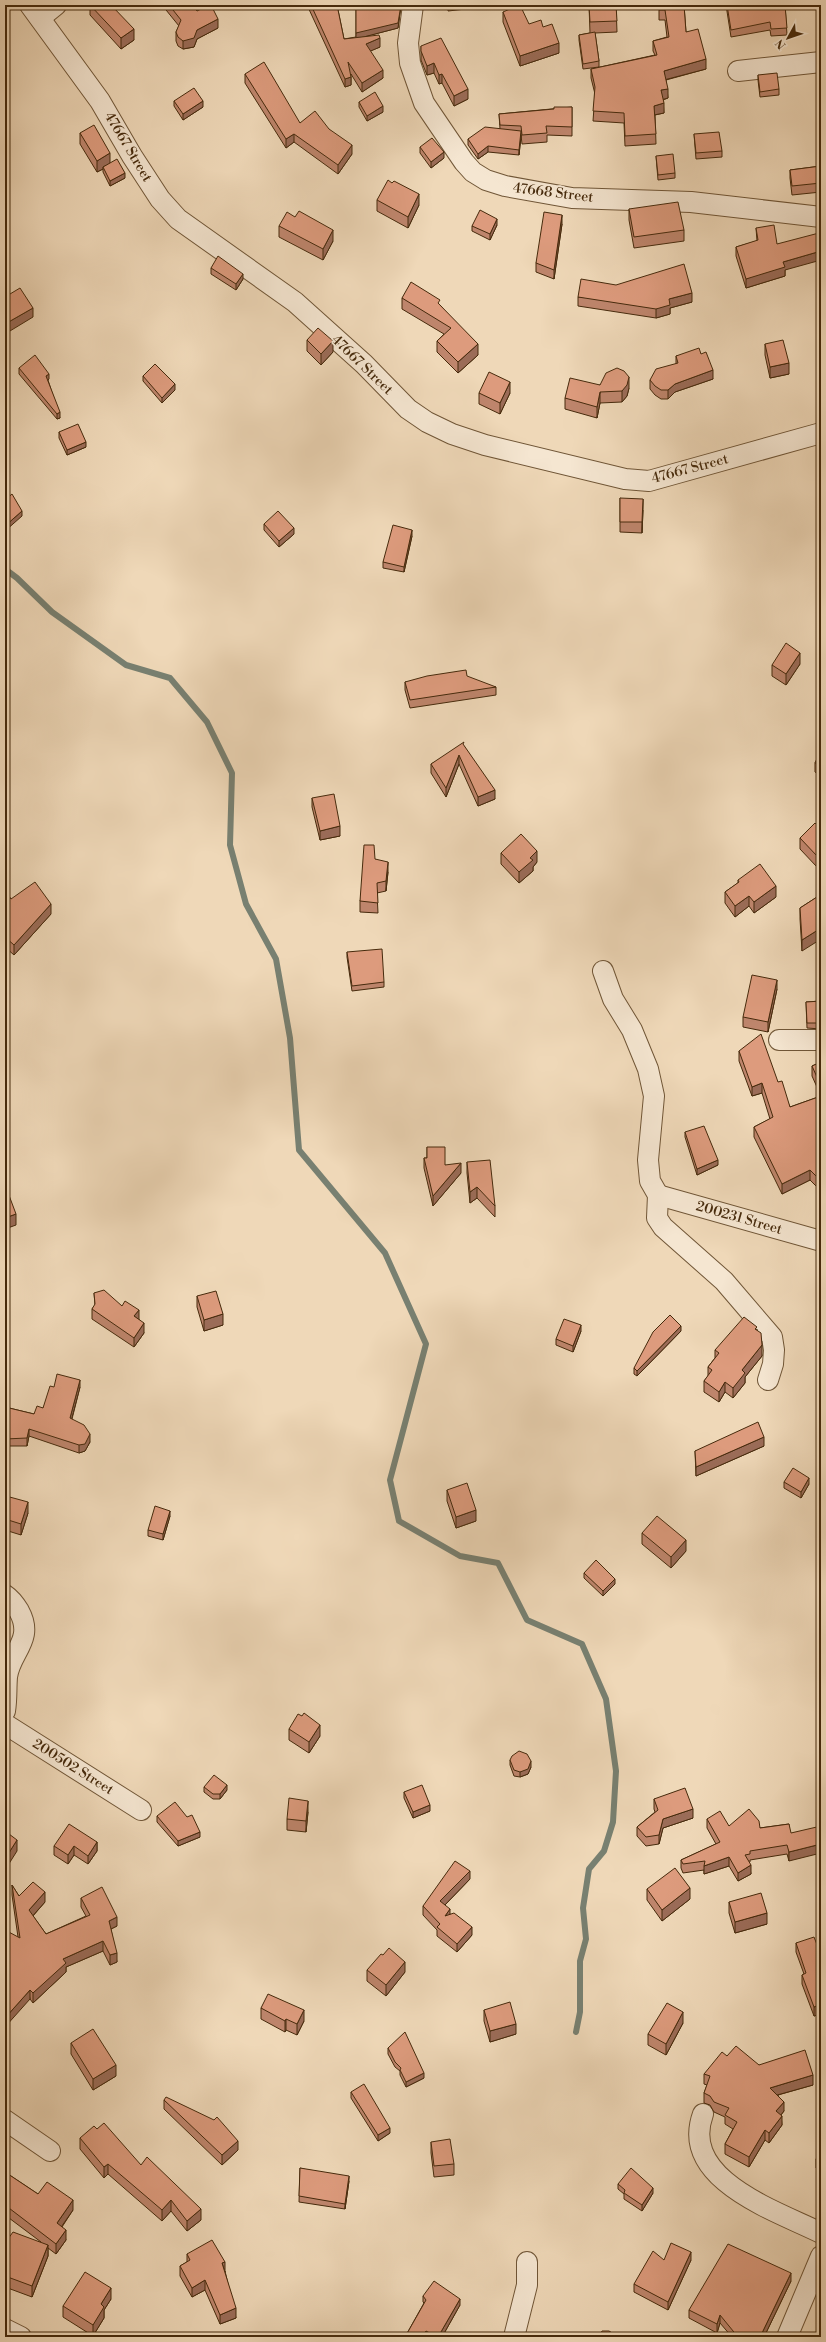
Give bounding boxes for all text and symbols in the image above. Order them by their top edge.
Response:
north arrow [768,18,808,58]
text: N [773,36,789,52]
street label: 47667 Street [100,109,156,185]
street label: 47668 Street [512,179,594,207]
street label: 47667 Street [327,331,397,399]
street label: 47667 Street [650,450,730,488]
street label: 200231 Street [694,1197,784,1239]
street label: 200502 Street [29,1735,117,1799]

